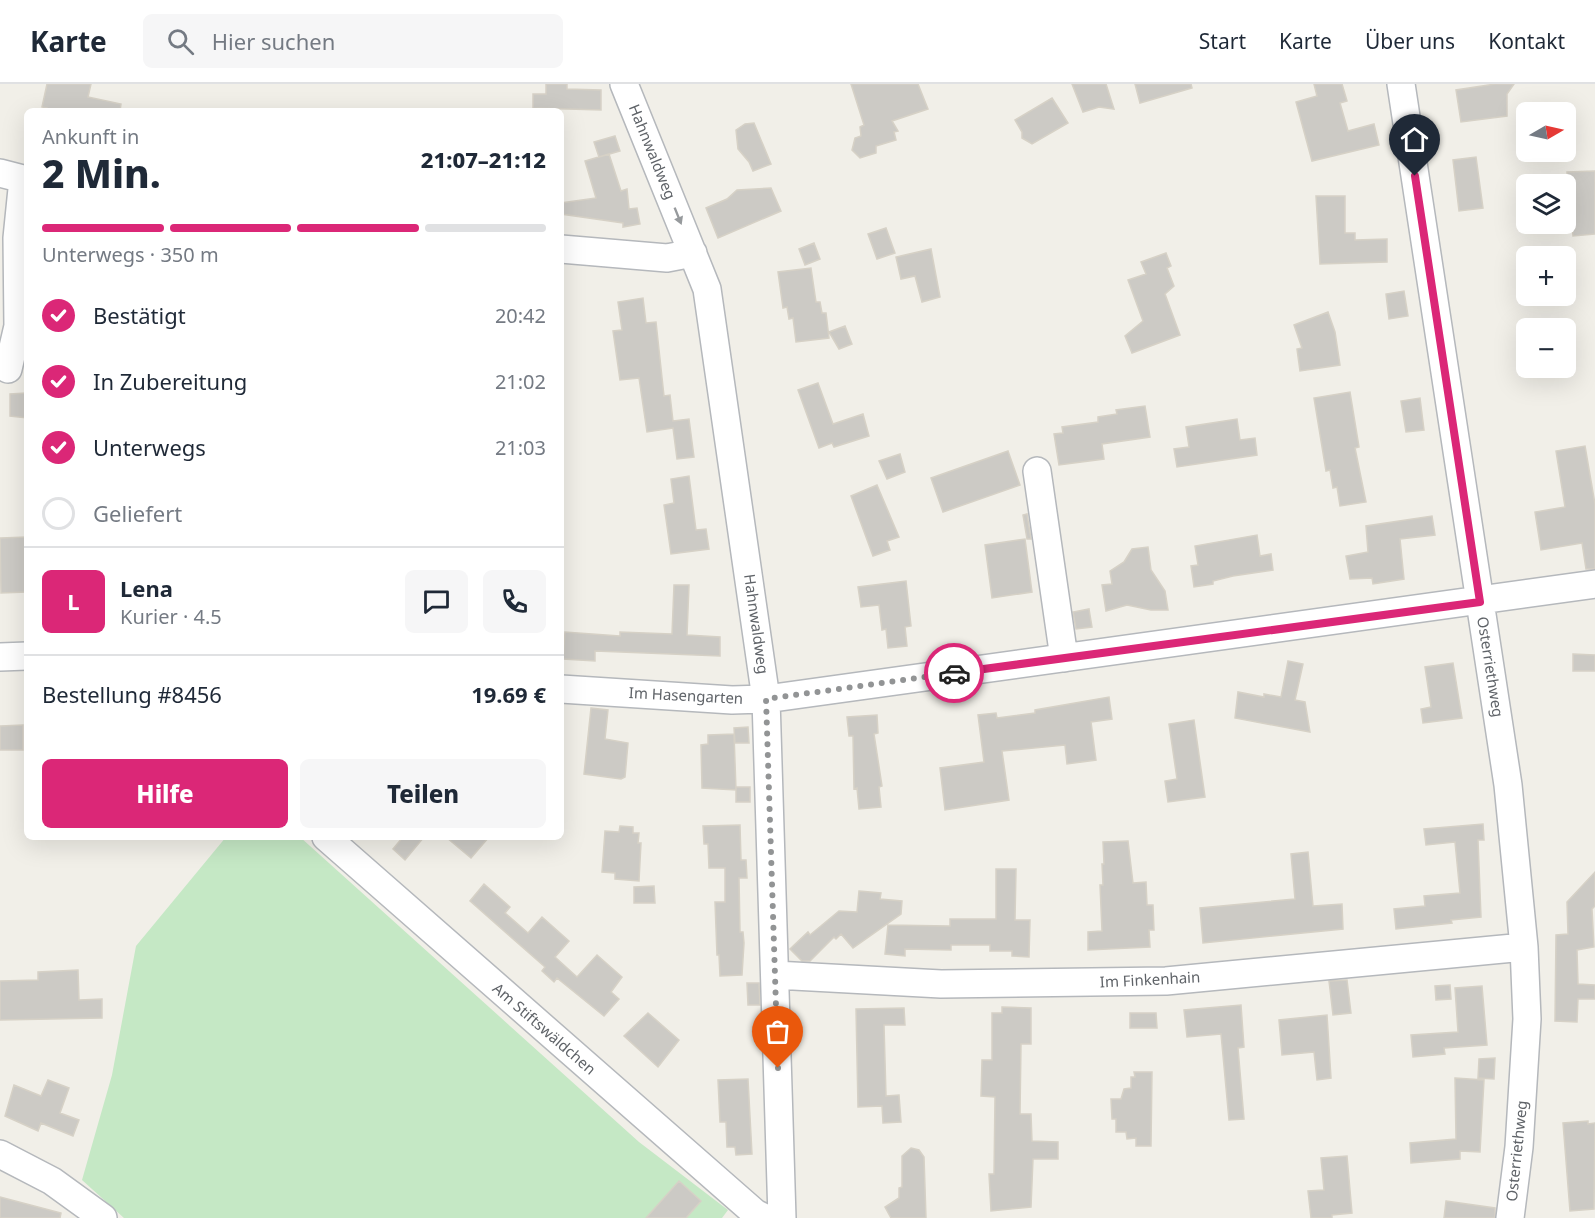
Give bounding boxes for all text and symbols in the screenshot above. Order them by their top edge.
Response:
search box [143,14,563,68]
text: Karte [30,22,107,60]
icon: search [164,25,197,58]
text: Hier suchen [212,26,335,56]
text: Start [1199,27,1246,55]
text: Karte [1279,27,1332,55]
text: Über uns [1365,27,1455,55]
text: Kontakt [1488,27,1565,55]
street label: Hahnwaldweg [625,101,681,202]
north arrow [1516,102,1576,162]
map controls [1516,102,1576,378]
pin [1389,114,1440,176]
text: Ankunft in [42,123,139,150]
icon: home [1398,123,1431,156]
text: 21:07–21:12 [421,144,546,174]
text: 2 Min. [42,146,161,199]
button: layers [1516,174,1576,234]
one-way arrow [673,207,683,225]
text: Unterwegs · 350 m [42,241,219,268]
button: + [1516,246,1576,306]
icon: check [42,299,75,332]
text: Bestätigt [93,300,186,330]
text: 20:42 [495,302,546,329]
button: − [1516,318,1576,378]
icon: check [42,365,75,398]
text: In Zubereitung [93,366,247,396]
text: 21:02 [495,368,546,395]
icon: check [42,431,75,464]
text: Unterwegs [93,432,206,462]
text: 21:03 [495,434,546,461]
text: Geliefert [93,498,182,528]
button: chat [405,570,468,633]
button: phone [483,570,546,633]
text: Lena [120,573,173,603]
street label: Hahnwaldweg [740,573,774,675]
text: L [67,586,80,616]
text: Kurier · 4.5 [120,603,222,630]
street label: Osterriethweg [1473,615,1509,719]
courier [924,643,984,703]
icon: car [938,657,971,690]
text: Bestellung #8456 [42,679,222,709]
text: 19.69 € [471,679,546,709]
street label: Im Hasengarten [628,682,744,708]
button: Hilfe [42,759,288,828]
button: Teilen [300,759,546,828]
street label: Im Finkenhain [1099,966,1201,992]
street label: Am Stiftswäldchen [489,978,600,1079]
pin [752,1006,803,1068]
icon: bag [761,1015,794,1048]
street label: Osterriethweg [1501,1099,1531,1202]

